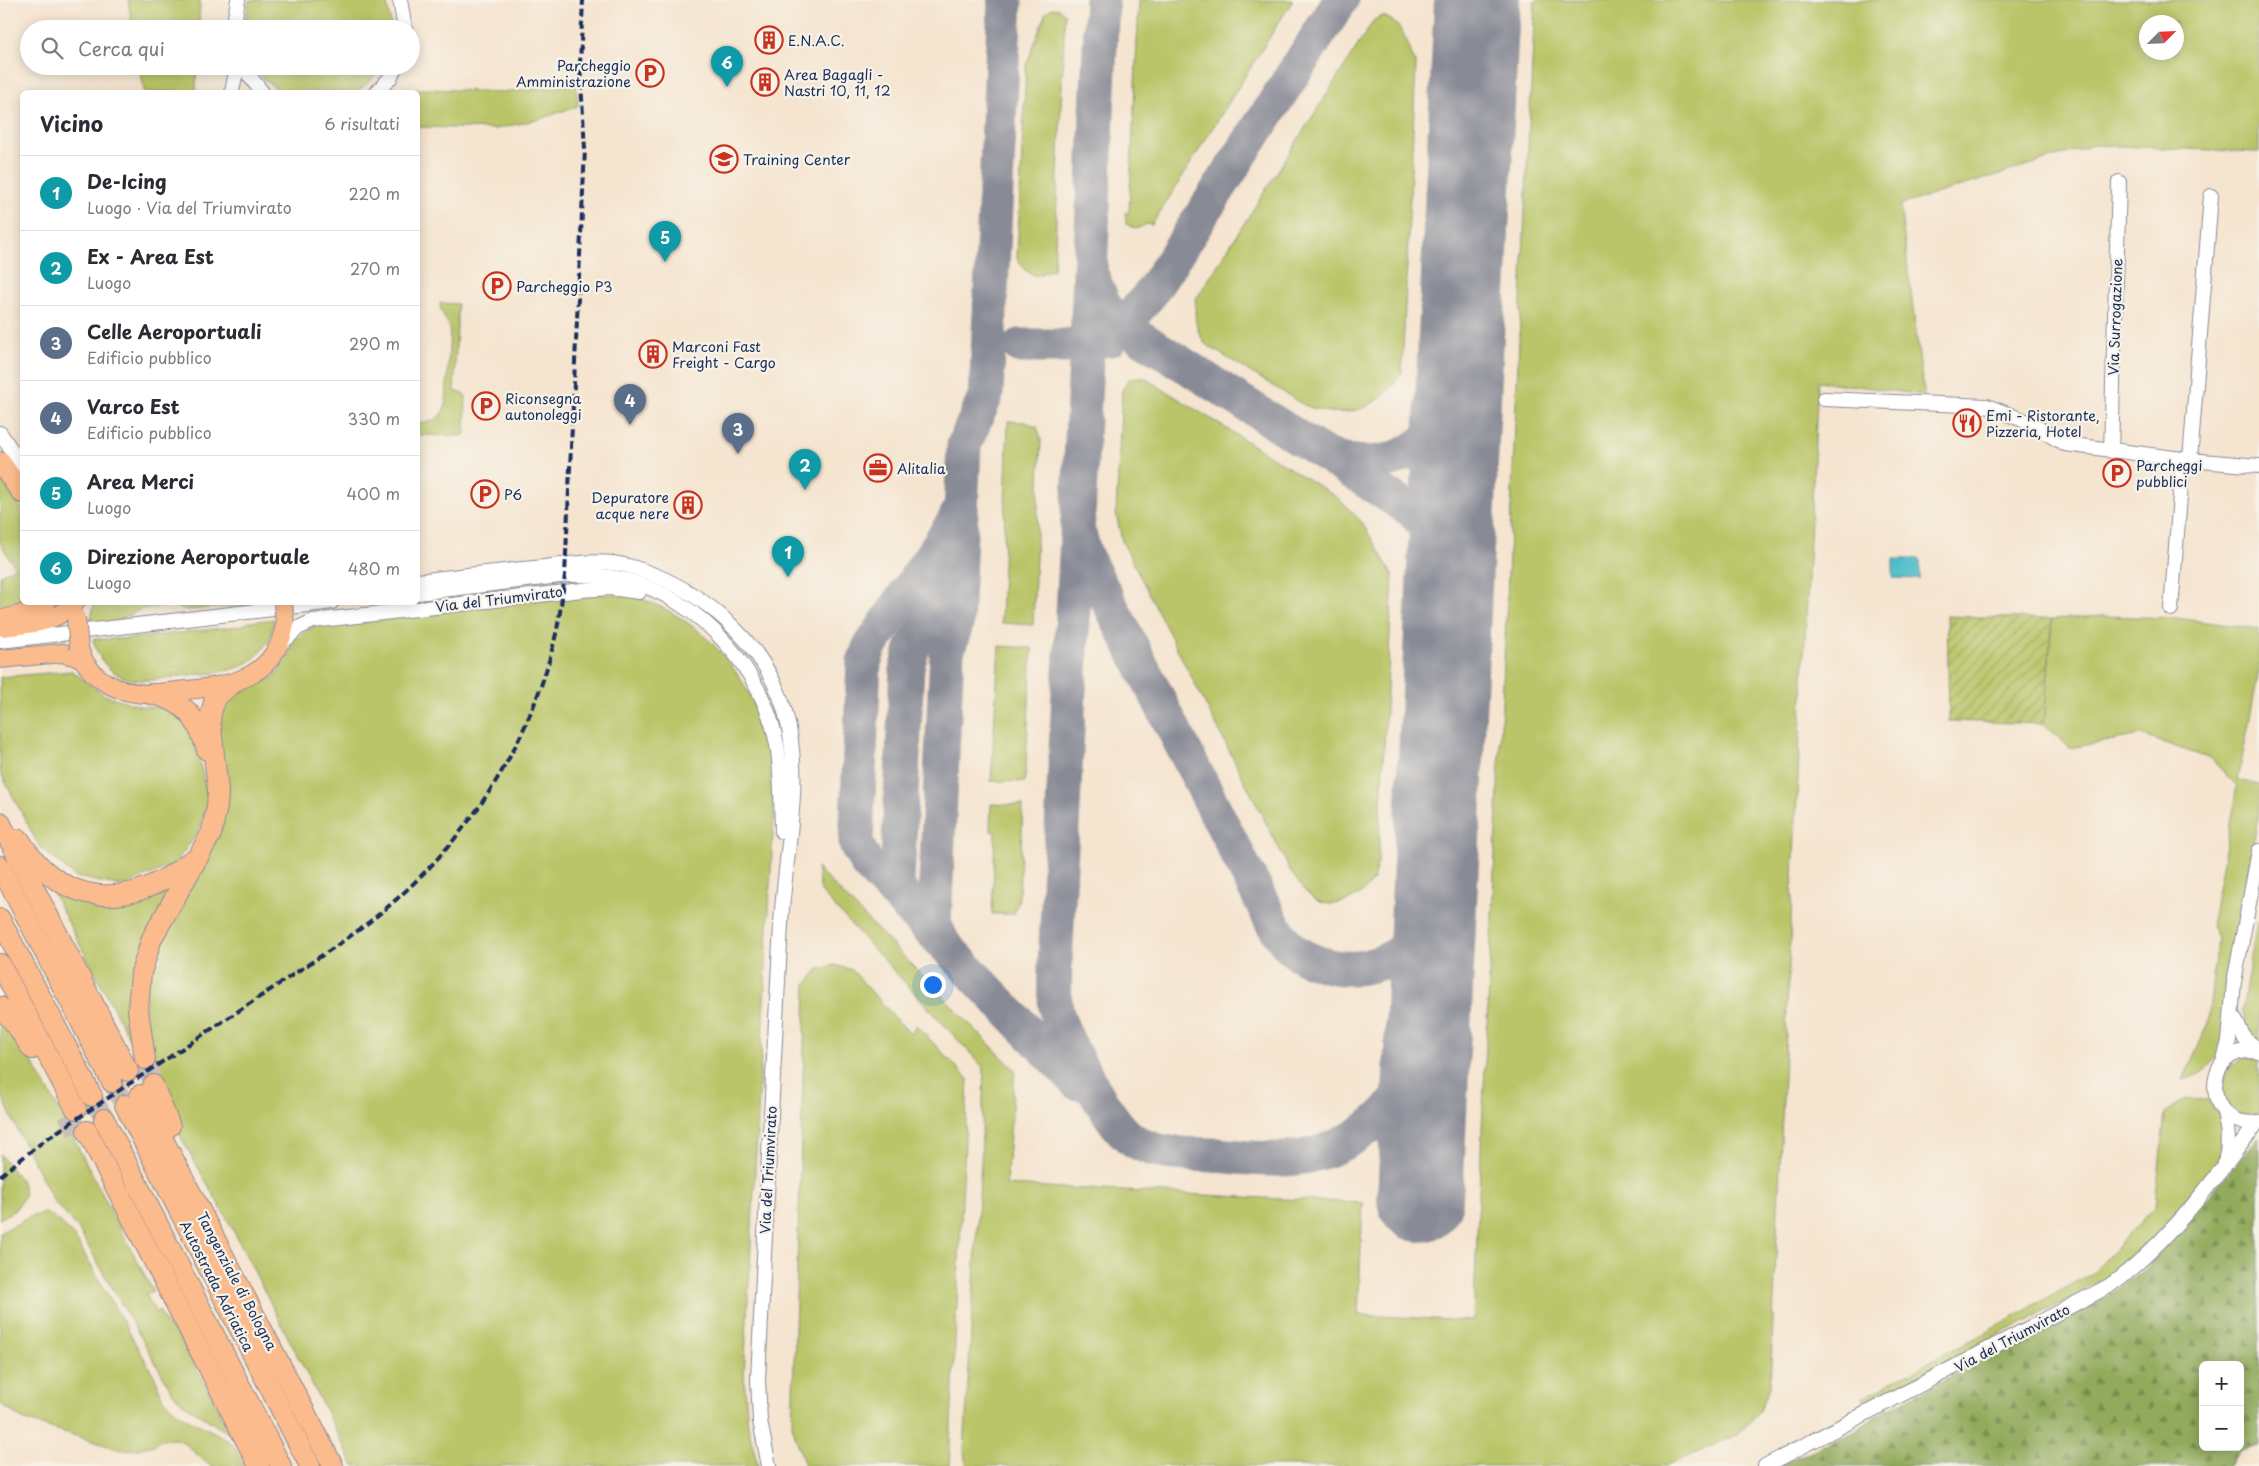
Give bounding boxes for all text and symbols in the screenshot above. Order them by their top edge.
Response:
north arrow [2139,15,2184,60]
search box [20,20,420,75]
building icon: E.N.A.C. [754,25,784,55]
place label: E.N.A.C. [788,30,845,51]
icon: search [38,34,66,62]
text: Cerca qui [78,34,165,62]
pin: 6 [711,46,743,87]
place label: Parcheggio Amministrazione [516,55,631,92]
parking icon: Parcheggio Amministrazione [635,58,665,88]
place label: Area Bagagli - Nastri 10, 11, 12 [784,64,891,101]
building icon: Area Bagagli - Nastri 10, 11, 12 [750,67,780,97]
text: Vicino [40,107,103,139]
text: 6 risultati [324,111,400,135]
school or university icon: Training Center [709,144,739,174]
place label: Training Center [743,149,851,170]
text: De-Icing [87,167,167,195]
text: 1 [52,181,60,205]
text: 220 m [349,181,400,205]
text: Luogo · Via del Triumvirato [87,195,292,219]
pin: 5 [649,221,681,262]
text: Ex - Area Est [87,242,214,270]
text: 2 [50,256,62,280]
text: 270 m [350,256,400,280]
street label: Via Surrogazione [2102,258,2128,376]
text: Luogo [87,270,131,294]
parking icon: Parcheggio P3 [482,271,512,301]
place label: Parcheggio P3 [516,276,613,297]
text: Celle Aeroportuali [87,317,261,345]
text: 3 [51,331,61,355]
text: 290 m [349,331,400,355]
place label: Marconi Fast Freight - Cargo [672,336,776,373]
building icon: Marconi Fast Freight - Cargo [638,339,668,369]
text: Edificio pubblico [87,345,212,369]
pin: 4 [614,384,646,425]
place label: Riconsegna autonoleggi [505,388,582,425]
parking icon: Riconsegna autonoleggi [471,391,501,421]
text: Varco Est [87,392,180,420]
place label: Emi - Ristorante, Pizzeria, Hotel [1986,405,2100,442]
text: 4 [51,406,61,430]
text: 330 m [347,406,400,430]
restaurant icon: Emi - Ristorante, Pizzeria, Hotel [1952,408,1982,438]
pin: 3 [722,413,754,454]
text: Edificio pubblico [87,420,212,444]
pin: 2 [789,449,821,490]
office icon: Alitalia [863,453,893,483]
place label: Parcheggi pubblici [2136,455,2202,492]
place label: Alitalia [897,458,946,479]
parking icon: Parcheggi pubblici [2102,458,2132,488]
text: Area Merci [87,467,194,495]
parking icon: P6 [470,479,500,509]
text: 5 [51,481,61,505]
text: 400 m [347,481,400,505]
place label: P6 [504,484,522,505]
place label: Depuratore acque nere [591,487,669,524]
building icon: Depuratore acque nere [673,490,703,520]
text: Luogo [87,495,131,519]
pin: 1 [772,536,804,577]
text: Direzione Aeroportuale [87,542,310,570]
text: 6 [50,556,62,580]
text: 480 m [348,556,400,580]
text: Luogo [87,570,131,594]
street label: Via del Triumvirato [434,581,564,617]
your location [920,972,946,998]
street label: Via del Triumvirato [754,1105,782,1235]
street label: Tangenziale di Bologna [192,1208,283,1354]
street label: Autostrada Adriatica [175,1217,259,1355]
street label: Via del Triumvirato [1950,1299,2074,1377]
map controls [2199,1361,2244,1451]
button: + [2199,1361,2244,1406]
button: − [2199,1406,2244,1451]

